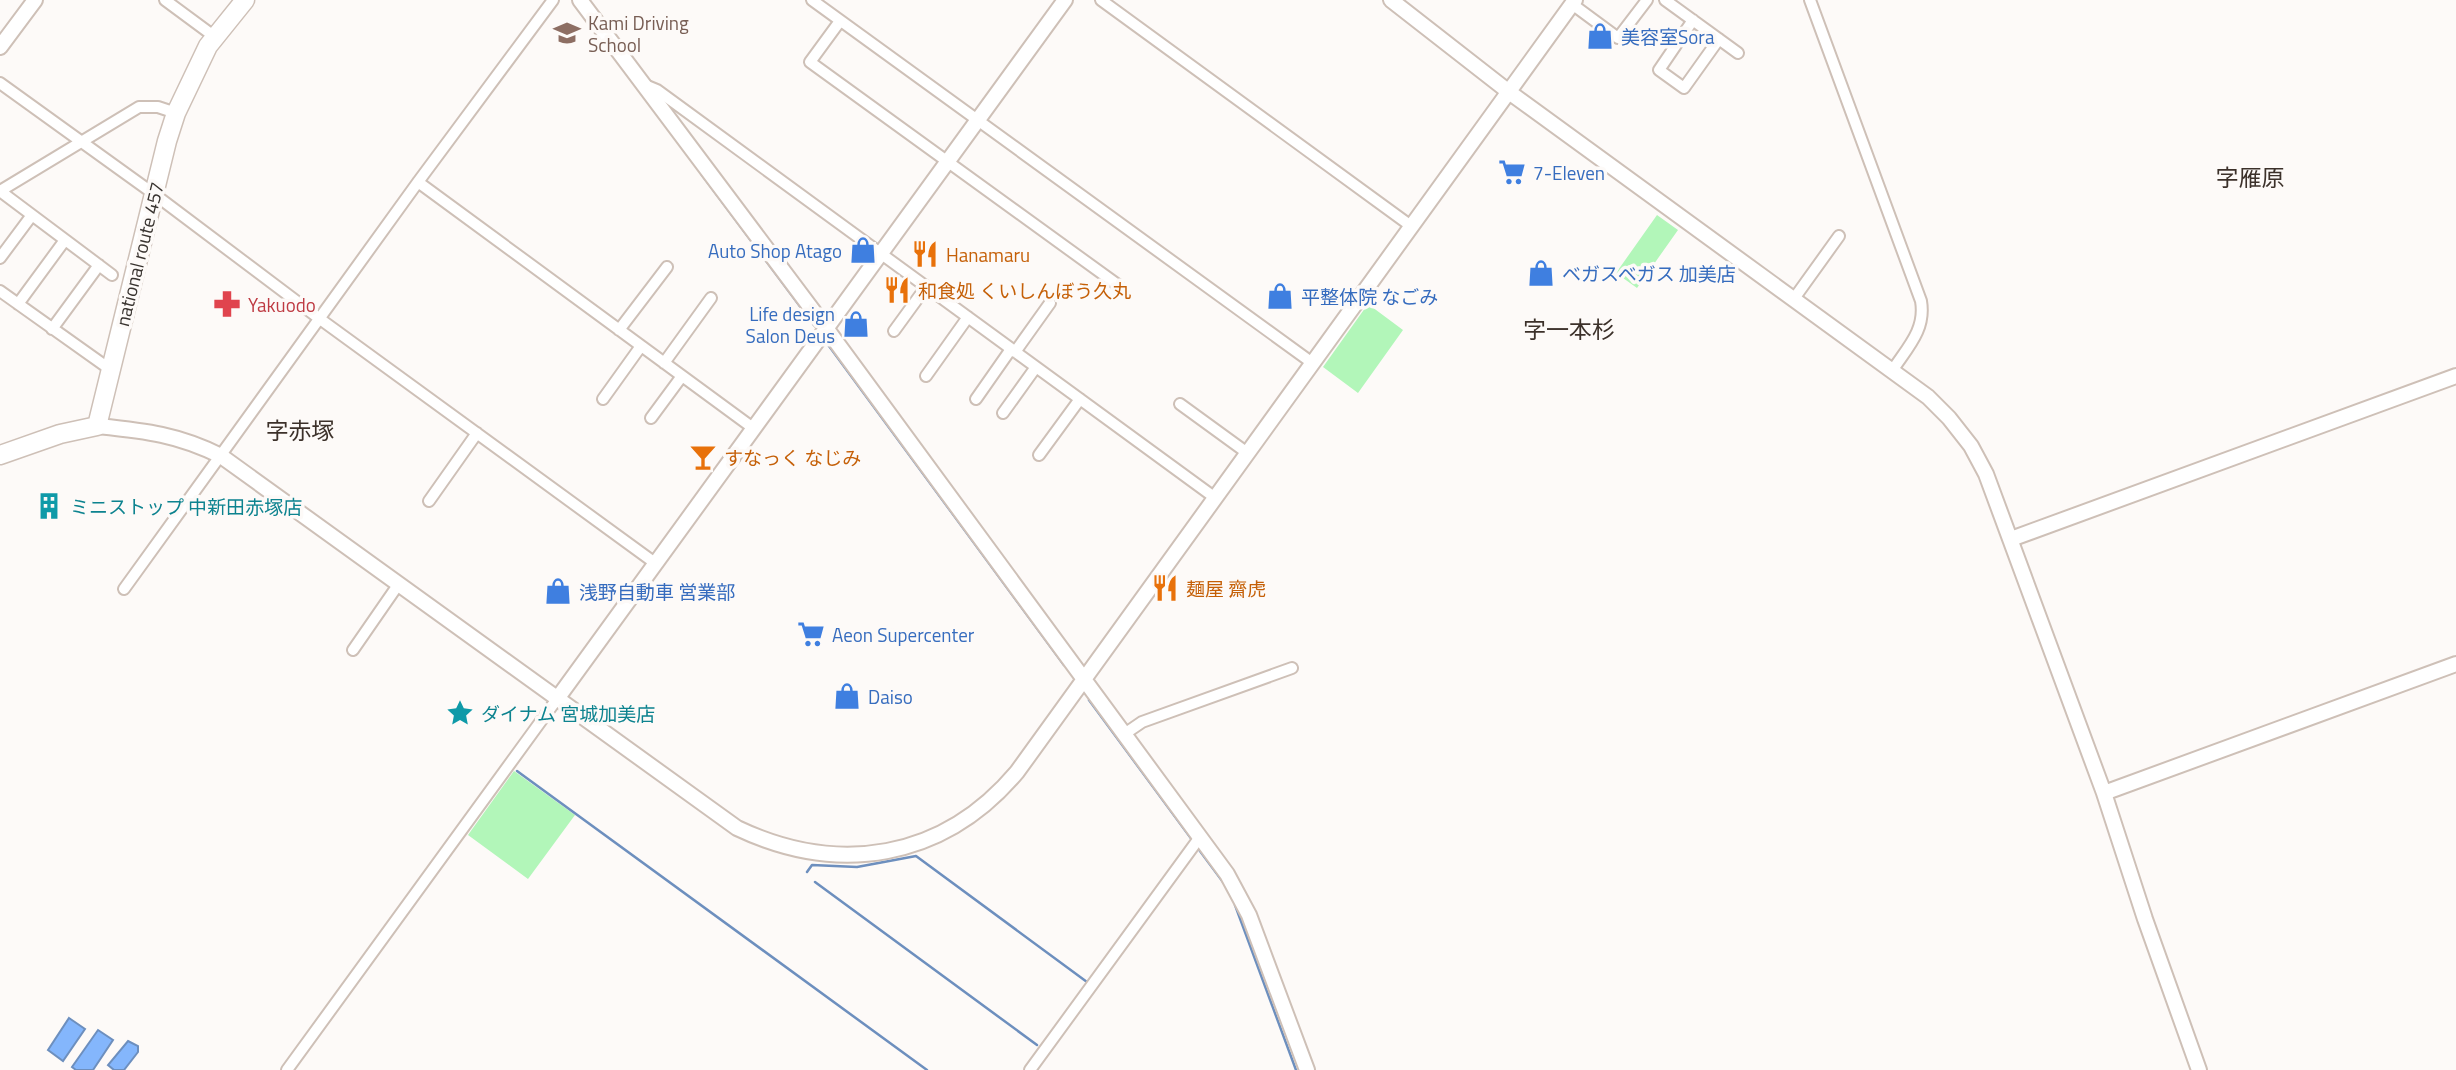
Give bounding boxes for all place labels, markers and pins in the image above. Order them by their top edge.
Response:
place label: Kami Driving School [588,8,689,59]
school or university icon: Kami Driving School [552,18,582,48]
shop icon: 美容室Sora [1585,21,1615,51]
place label: 美容室Sora [1621,22,1715,51]
supermarket icon: 7-Eleven [1497,157,1527,187]
place label: 7-Eleven [1533,158,1605,187]
shop icon: Auto Shop Atago [848,235,878,265]
place label: Auto Shop Atago [708,236,842,265]
restaurant icon: Hanamaru [910,239,940,269]
place label: Hanamaru [946,240,1030,269]
shop icon: ベガスベガス 加美店 [1526,258,1556,288]
place label: ベガスベガス 加美店 [1562,259,1736,288]
restaurant icon: 和食処 くいしんぼう久丸 [882,275,912,305]
place label: 和食処 くいしんぼう久丸 [918,276,1131,305]
shop icon: 平整体院 なごみ [1265,281,1295,311]
place label: 平整体院 なごみ [1301,282,1438,311]
pharmacy icon: Yakuodo [212,289,242,319]
place label: Yakuodo [248,290,316,319]
place label: Life design Salon Deus [746,299,835,350]
shop icon: Life design Salon Deus [841,309,871,339]
bar icon: すなっく なじみ [688,442,718,472]
place label: すなっく なじみ [724,443,861,472]
building icon: ミニストップ 中新田赤塚店 [34,491,64,521]
place label: ミニストップ 中新田赤塚店 [70,492,302,521]
restaurant icon: 麺屋 齋虎 [1150,573,1180,603]
place label: 麺屋 齋虎 [1186,574,1266,603]
shop icon: 浅野自動車 営業部 [543,576,573,606]
place label: 浅野自動車 営業部 [579,577,735,606]
supermarket icon: Aeon Supercenter [796,619,826,649]
place label: Aeon Supercenter [832,620,975,649]
shop icon: Daiso [832,681,862,711]
place label: Daiso [868,682,913,711]
place icon: ダイナム 宮城加美店 [445,698,475,728]
place label: ダイナム 宮城加美店 [481,699,655,728]

